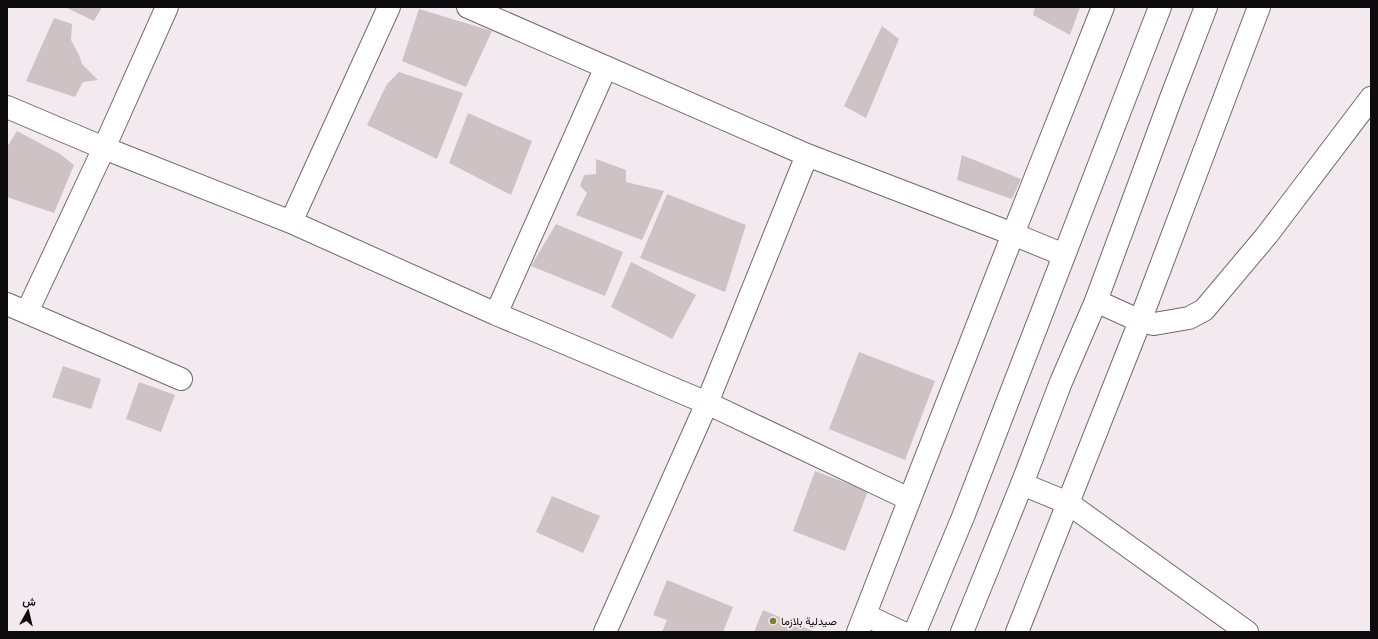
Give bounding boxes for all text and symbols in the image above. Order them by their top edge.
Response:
north arrow [8,591,48,631]
text: ش [22,594,37,609]
place label: صيدلية بلازما [781,615,837,628]
marker: صيدلية بلازما [768,616,778,626]

